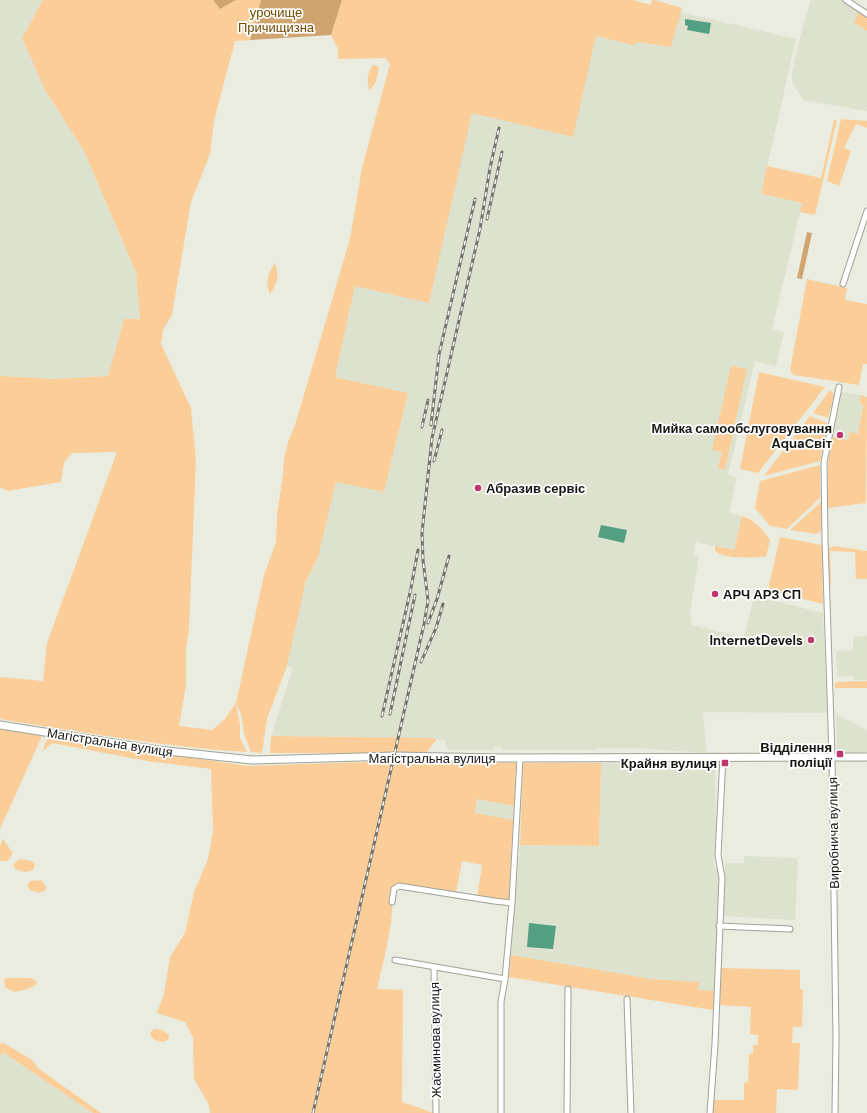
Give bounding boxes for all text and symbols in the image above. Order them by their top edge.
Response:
park label: урочище Причищизна [238,4,315,36]
place label: Мийка самообслуговування AquaСвіт [652,420,832,452]
marker: Мийка самообслуговування AquaСвіт [835,430,845,440]
place label: Абразив сервіс [486,480,585,497]
marker: Абразив сервіс [473,483,483,493]
place label: АРЧ АРЗ СП [723,586,801,603]
marker: АРЧ АРЗ СП [710,589,720,599]
place label: InternetDevels [709,632,803,649]
marker: InternetDevels [806,635,816,645]
street label: Магістральна вулиця [46,724,174,761]
place label: Відділення поліції [760,739,832,771]
marker: Відділення поліції [835,749,845,759]
street label: Магістральна вулиця [368,750,496,767]
place label: Крайня вулиця [621,755,717,772]
marker: Крайня вулиця [720,758,730,768]
street label: Виробнича вулиця [824,777,843,889]
street label: Жасминова вулиця [426,982,445,1098]

